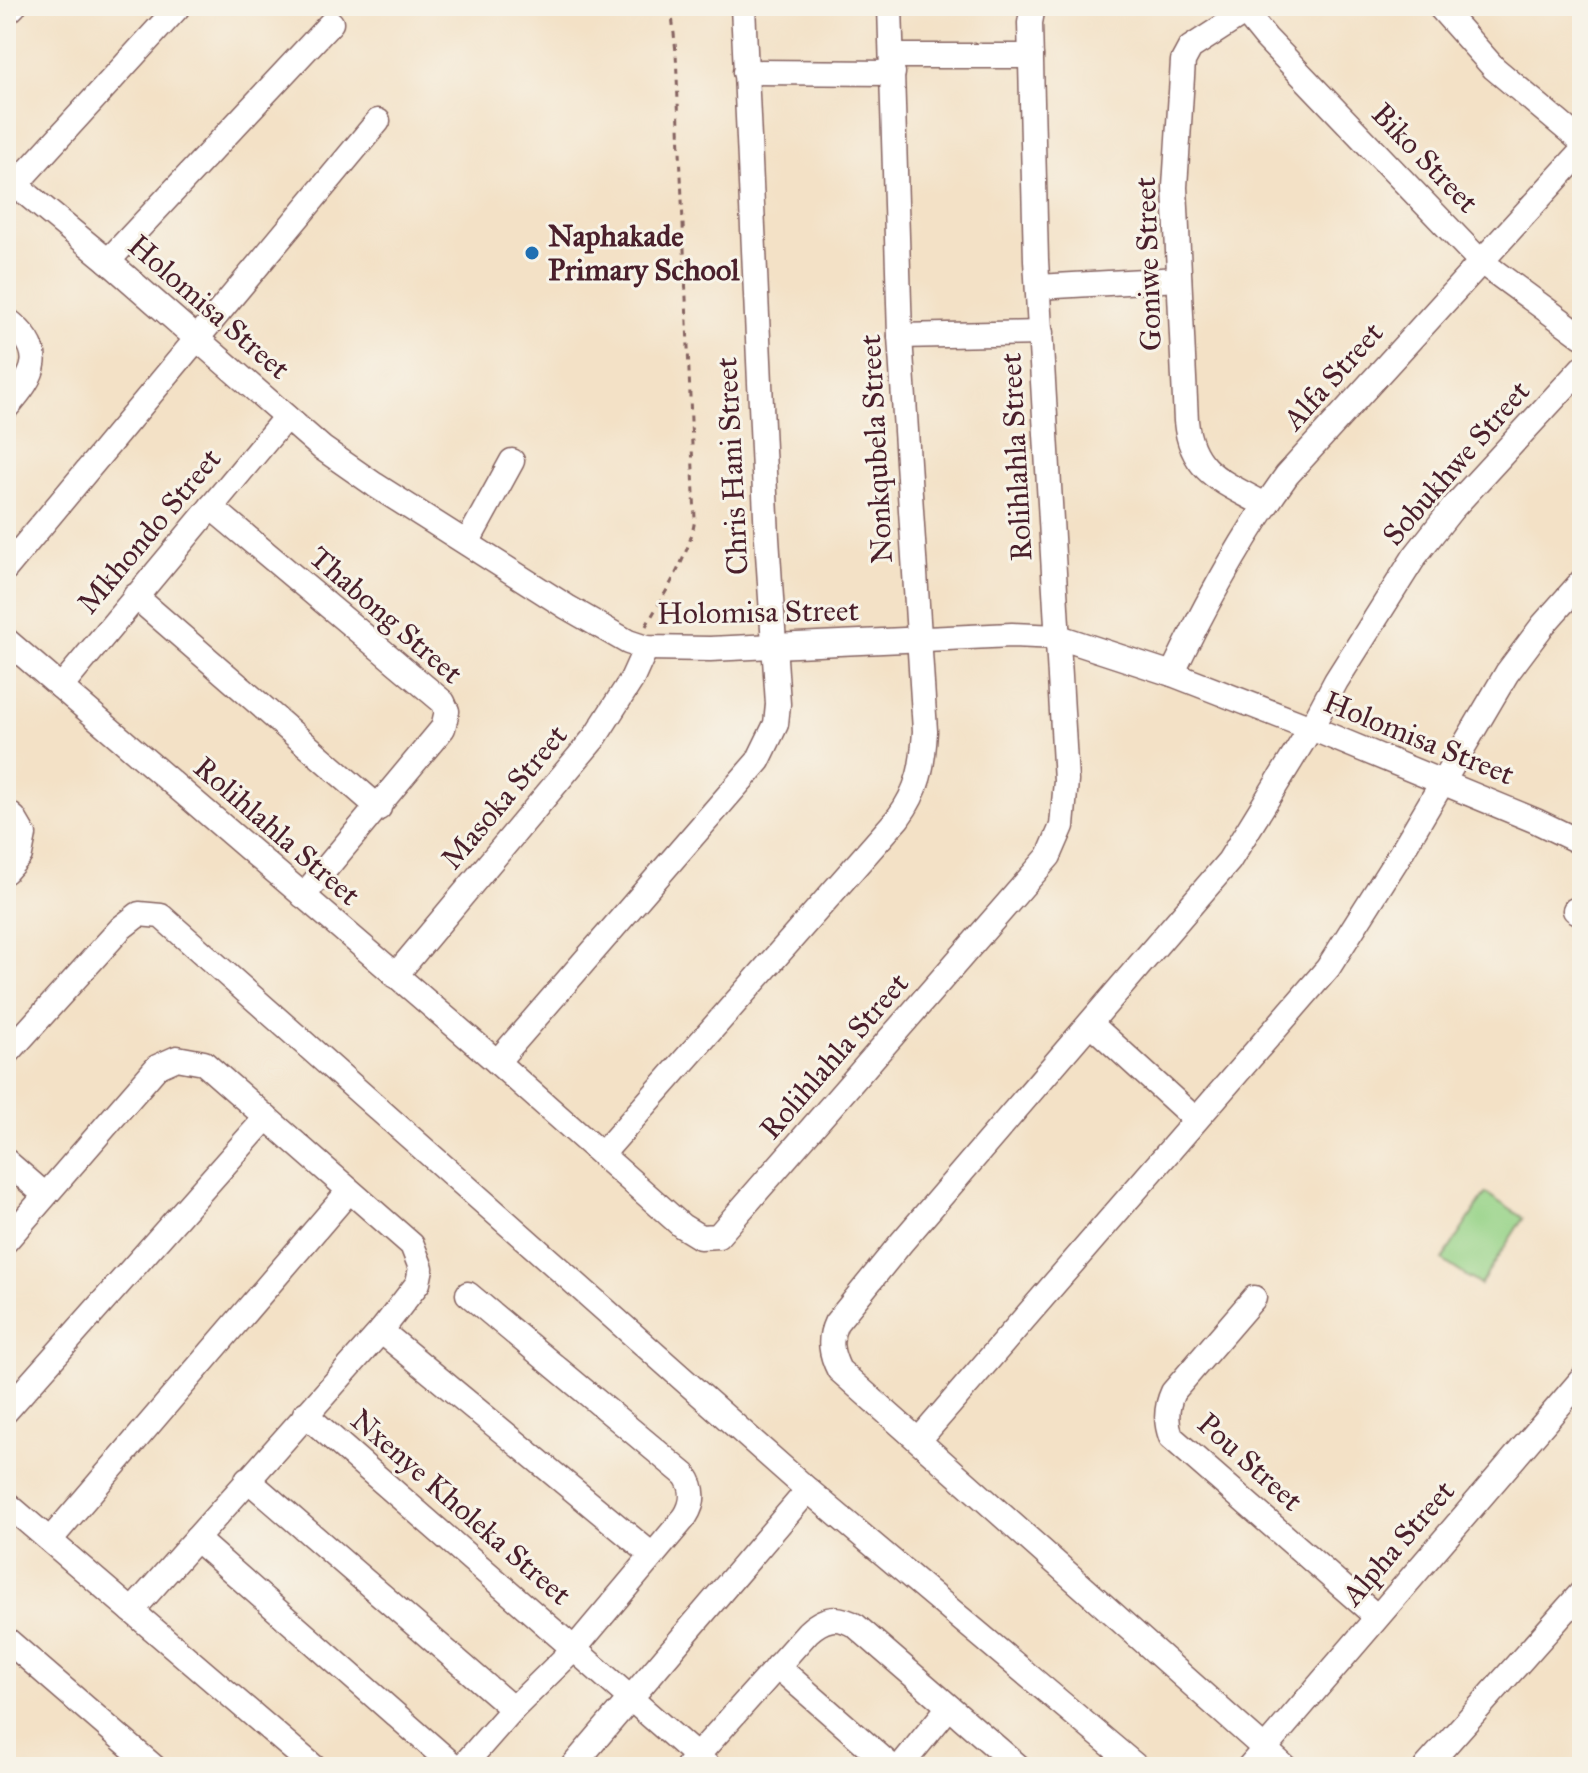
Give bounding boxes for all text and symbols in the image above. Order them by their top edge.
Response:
street label: Biko Street [1364,96,1486,220]
street label: Goniwe Street [1127,176,1169,352]
place label: Naphakade Primary School [548,218,740,288]
street label: Holomisa Street [121,227,297,387]
marker: Naphakade Primary School [523,244,541,262]
street label: Alfa Street [1274,315,1391,439]
street label: Nonkqubela Street [852,333,900,564]
street label: Rolihlahla Street [993,352,1039,562]
street label: Chris Hani Street [708,356,756,576]
street label: Sobukhwe Street [1375,373,1537,553]
street label: Mkhondo Street [70,441,229,621]
street label: Thabong Street [302,539,470,691]
street label: Holomisa Street [657,592,860,632]
street label: Holomisa Street [1319,683,1520,793]
street label: Masoka Street [433,717,575,876]
street label: Rolihlahla Street [187,749,368,913]
street label: Rolihlahla Street [752,965,916,1146]
street label: Nxenye Kholeka Street [344,1402,579,1613]
street label: Pou Street [1190,1406,1310,1519]
street label: Alpha Street [1333,1473,1462,1614]

